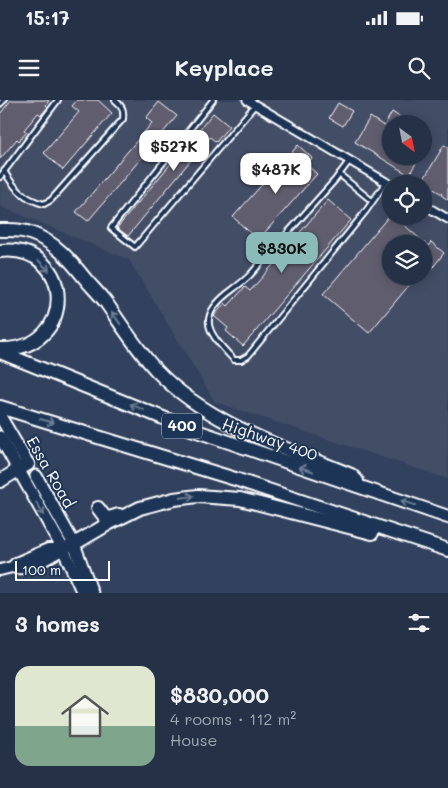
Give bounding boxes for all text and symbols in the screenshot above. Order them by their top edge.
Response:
text: 15:17 [25,5,70,30]
text: Keyplace [174,53,274,82]
icon: menu [15,54,43,82]
icon: search [405,54,433,82]
north arrow [382,115,432,165]
map controls [382,115,432,285]
pin: $527K [139,130,209,172]
text: $527K [150,135,198,156]
pin: $487K [241,152,311,195]
text: $487K [251,158,301,179]
button: locate [382,175,432,225]
pin: $830K [247,232,317,274]
button: layers [382,235,432,285]
text: $830K [257,237,307,258]
one-way arrow [38,259,50,272]
one-way arrow [111,312,122,325]
one-way arrow [130,402,145,412]
street label: Highway 400 [220,412,321,465]
road number: 400 [162,414,202,438]
one-way arrow [38,416,54,426]
street label: Essa Road [22,432,80,511]
one-way arrow [298,463,314,473]
one-way arrow [179,492,195,502]
one-way arrow [401,498,417,508]
one-way arrow [36,502,46,516]
scale bar [15,558,110,581]
text: 100 m [22,560,61,579]
icon: filters [405,609,433,637]
text: 3 homes [15,610,100,637]
text: $830,000 [170,681,269,708]
icon: home [55,686,115,746]
text: 4 rooms · 112 m² [170,708,296,729]
text: House [170,729,217,750]

